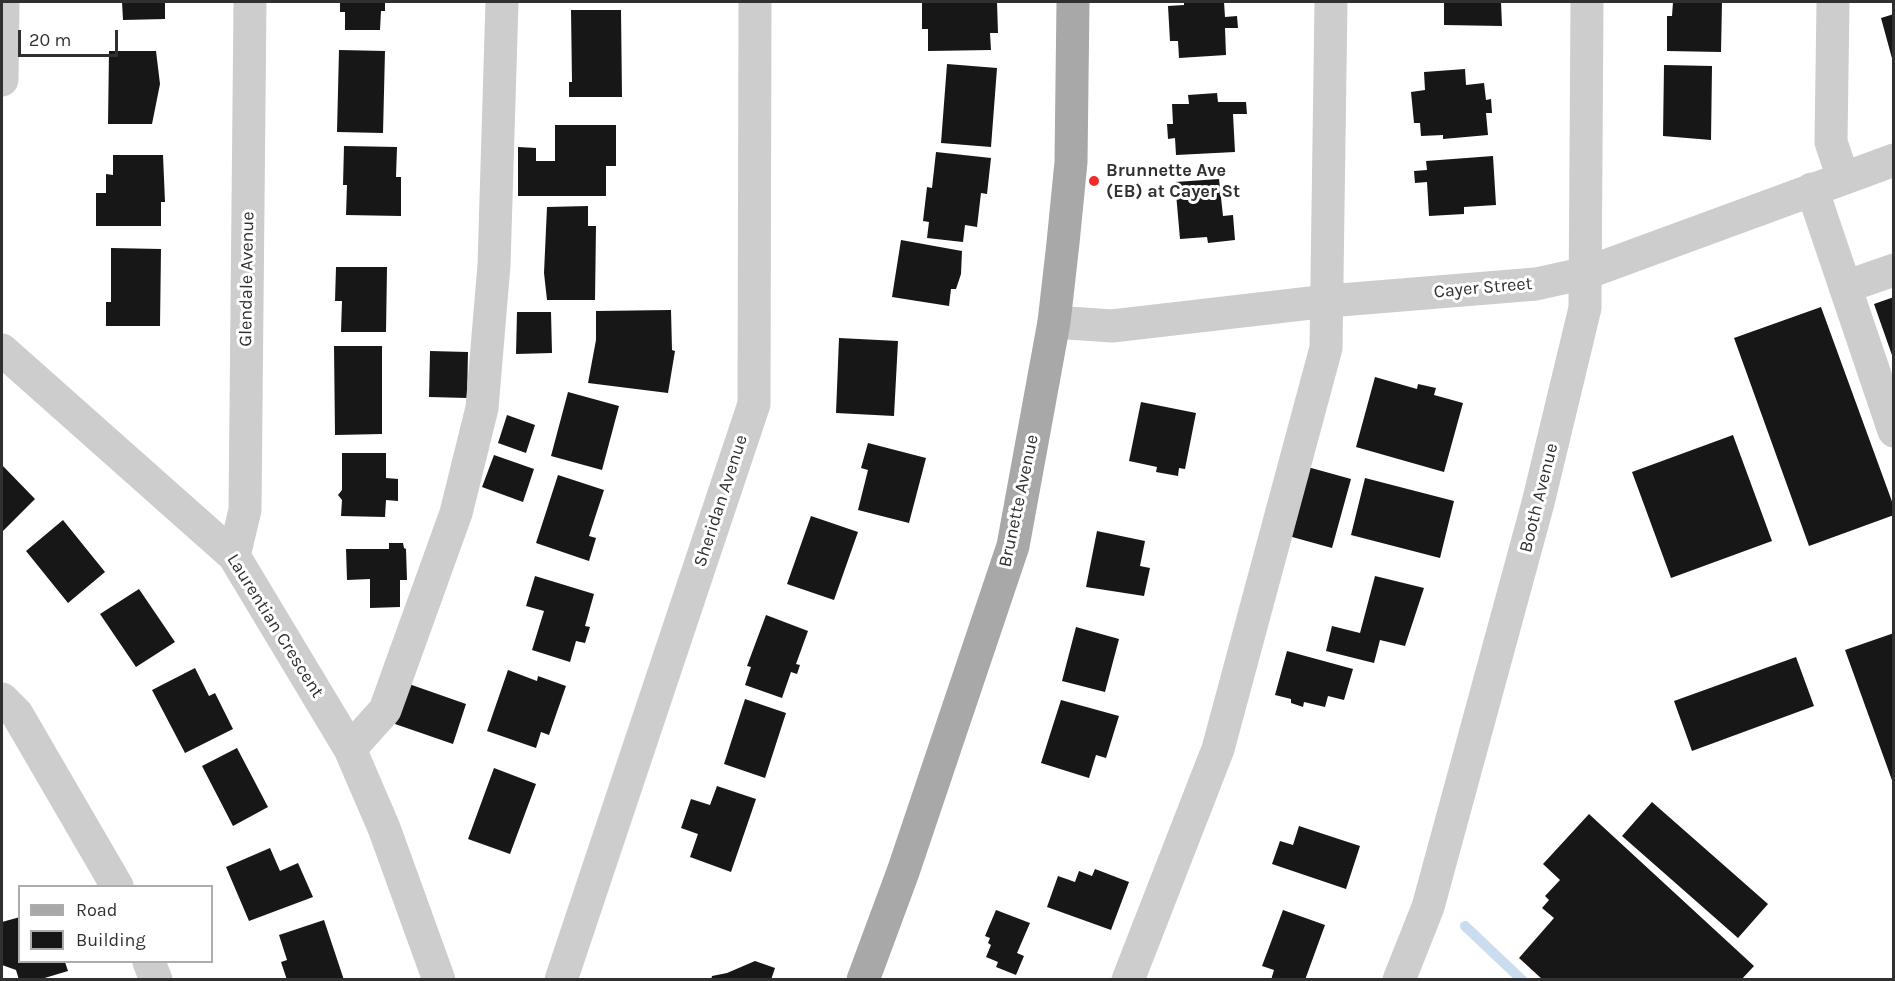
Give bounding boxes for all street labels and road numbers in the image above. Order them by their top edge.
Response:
street label: Glendale Avenue [235,211,259,347]
street label: Cayer Street [1433,273,1533,303]
street label: Sheridan Avenue [689,432,753,570]
street label: Brunette Avenue [994,433,1044,569]
street label: Booth Avenue [1515,441,1563,555]
street label: Laurentian Crescent [222,550,328,702]

